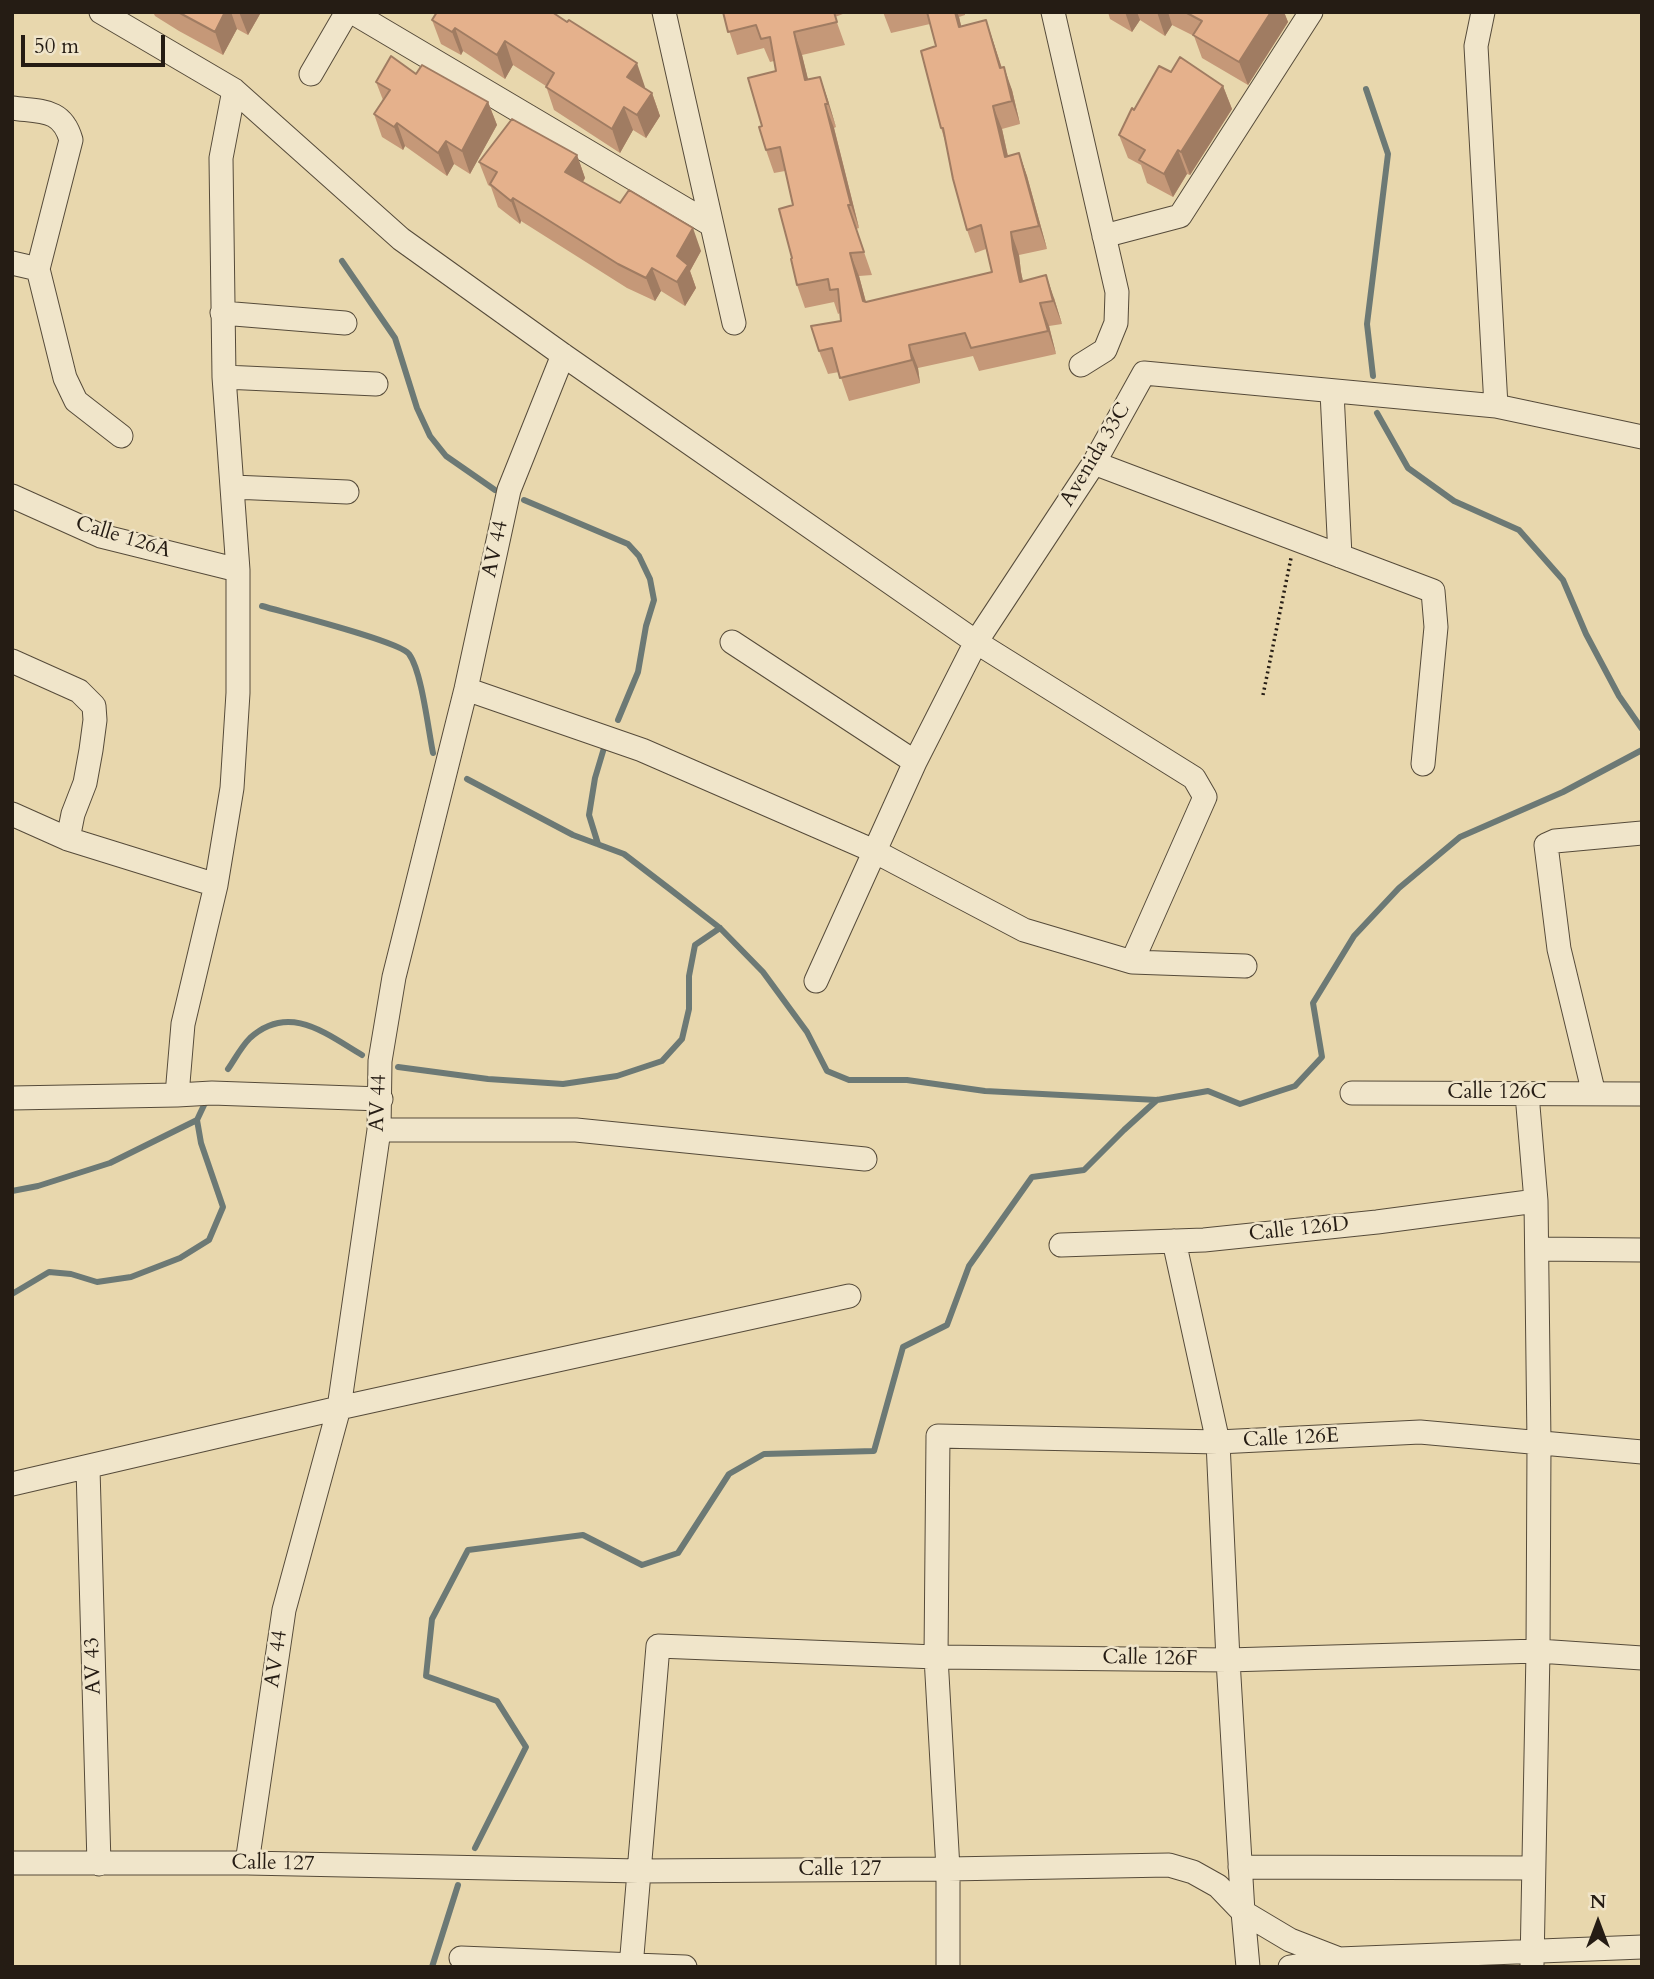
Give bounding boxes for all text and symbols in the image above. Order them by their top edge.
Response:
scale bar [24,21,168,65]
text: 50 m [34,32,79,61]
street label: Avenida 33C [1055,399,1137,511]
street label: Calle 126A [72,512,174,564]
street label: AV 44 [478,518,514,580]
street label: AV 44 [365,1074,393,1132]
street label: Calle 126C [1447,1080,1547,1106]
street label: Calle 126D [1248,1212,1350,1248]
street label: Calle 126E [1242,1424,1340,1454]
street label: AV 44 [261,1629,293,1689]
street label: AV 43 [80,1637,108,1695]
street label: Calle 126F [1102,1646,1198,1672]
street label: Calle 127 [231,1851,315,1877]
street label: Calle 127 [798,1857,882,1883]
north arrow [1563,1888,1633,1958]
text: N [1590,1889,1606,1915]

